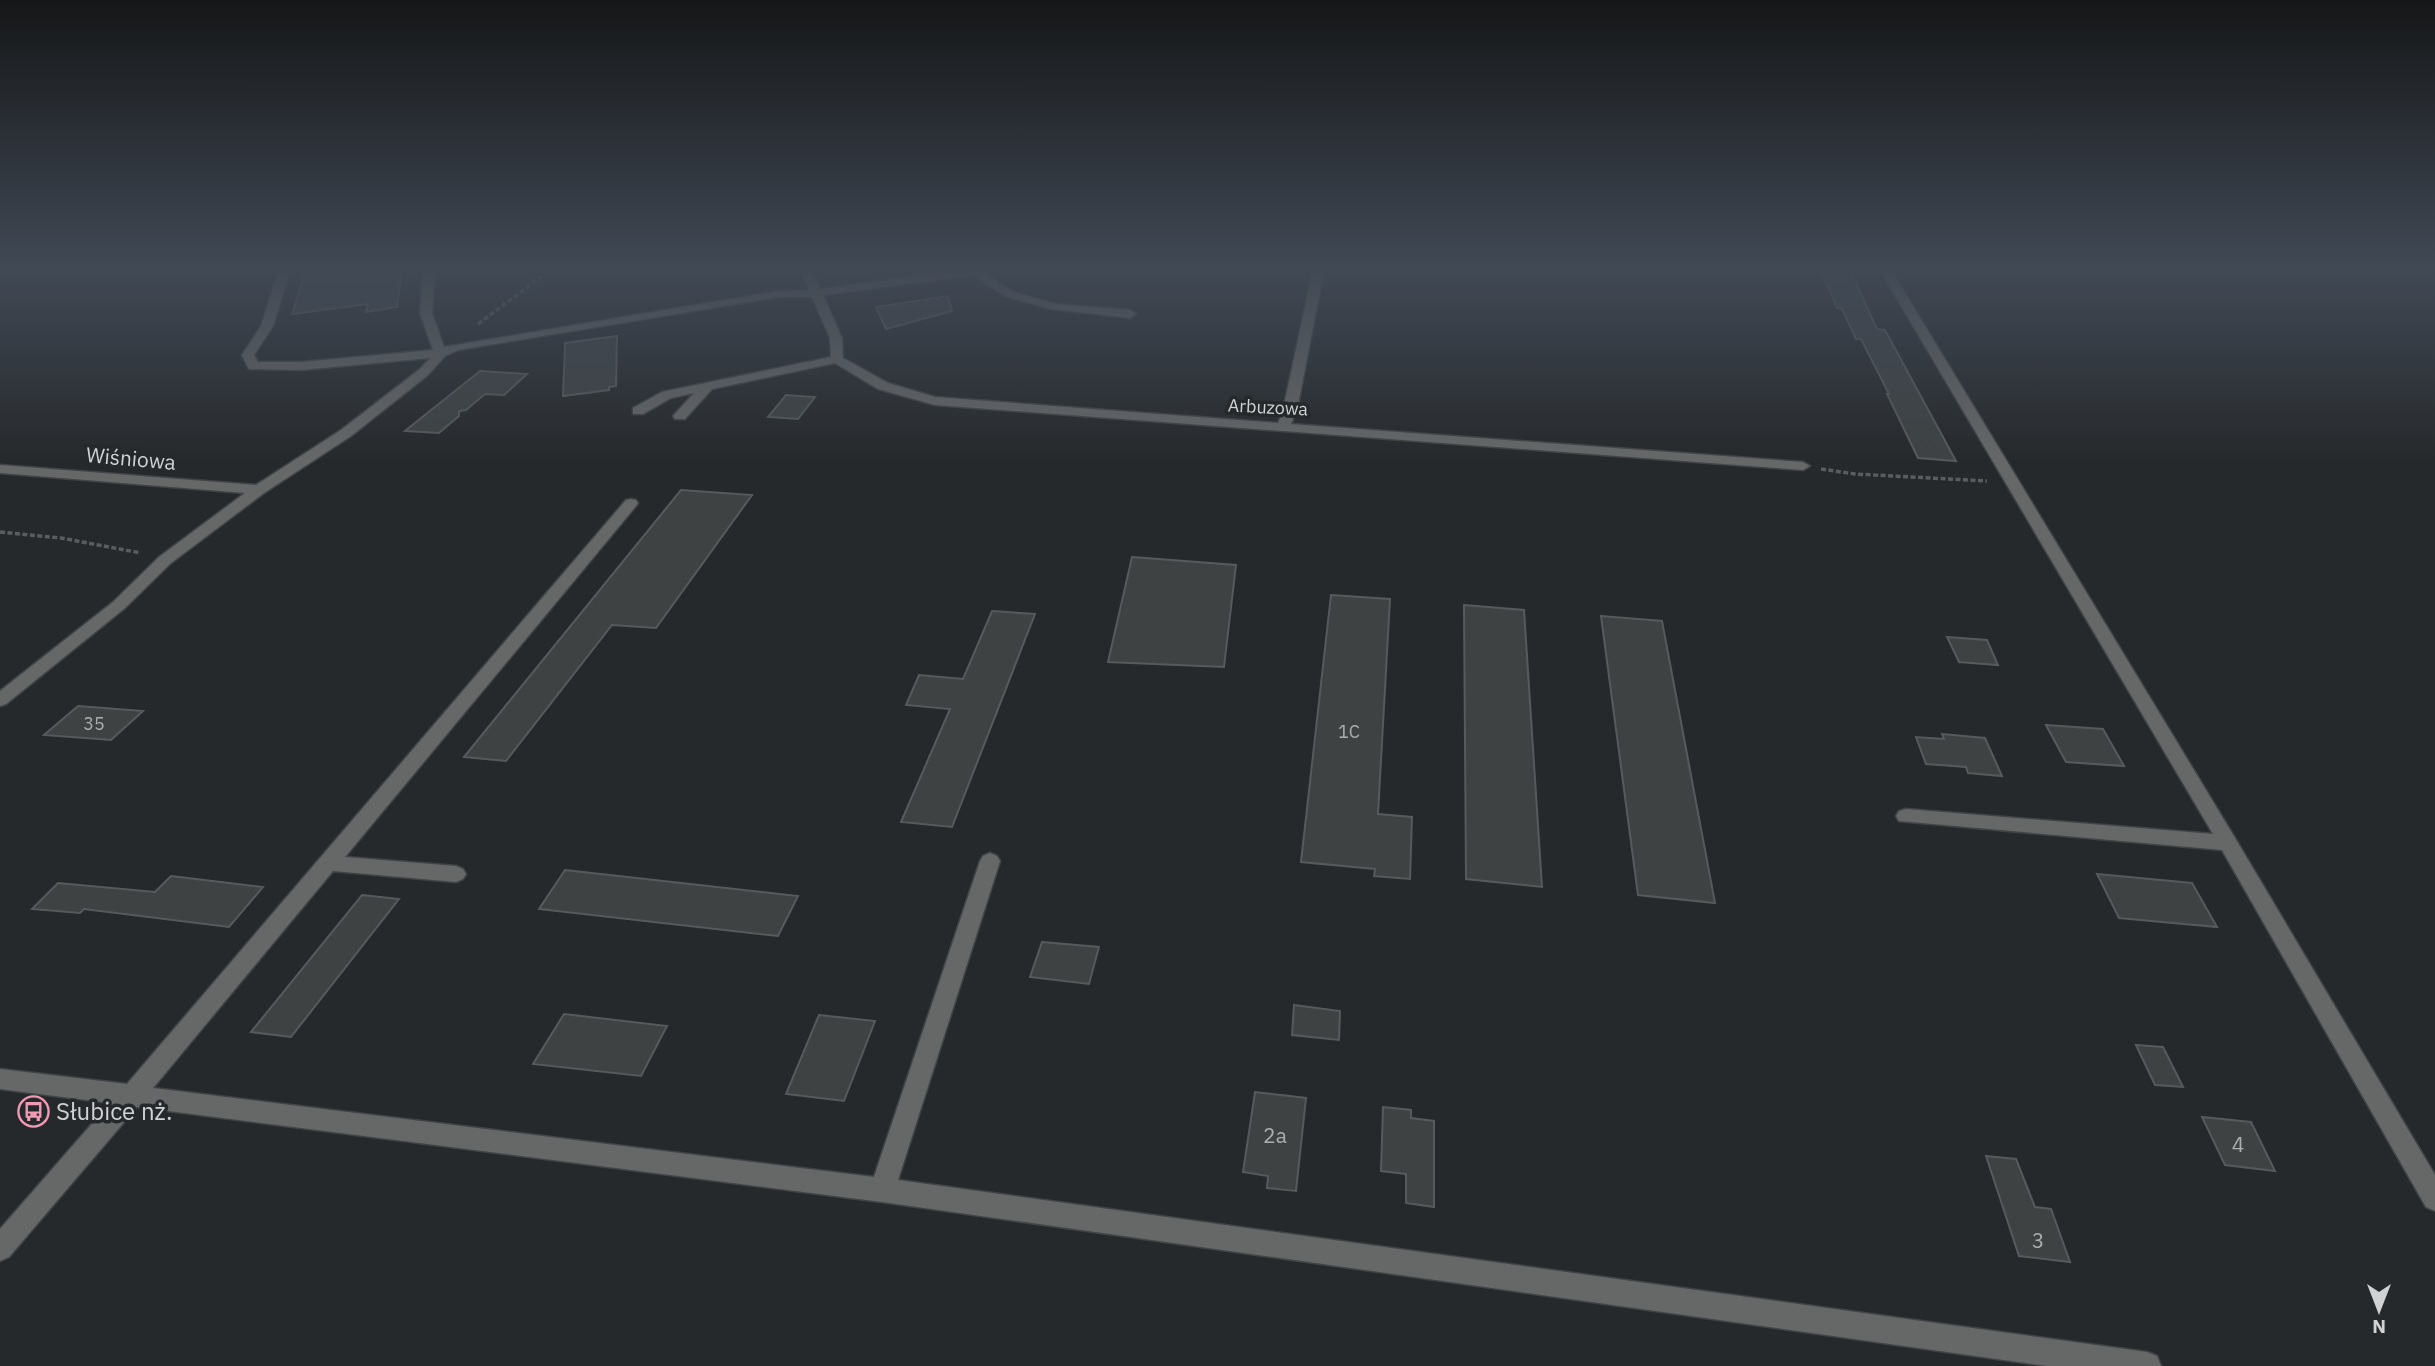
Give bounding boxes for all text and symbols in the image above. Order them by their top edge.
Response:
street label: Arbuzowa [1227,393,1309,421]
street label: Wiśniowa [85,440,177,476]
house number: 35 [83,712,105,735]
house number: 1C [1338,720,1360,743]
bus stop icon: Słubice nż. [16,1094,50,1128]
place label: Słubice nż. [56,1095,173,1127]
house number: 2a [1263,1121,1287,1149]
house number: 4 [2232,1130,2244,1158]
house number: 3 [2032,1226,2044,1254]
north arrow [2344,1275,2414,1345]
text: N [2372,1315,2386,1339]

